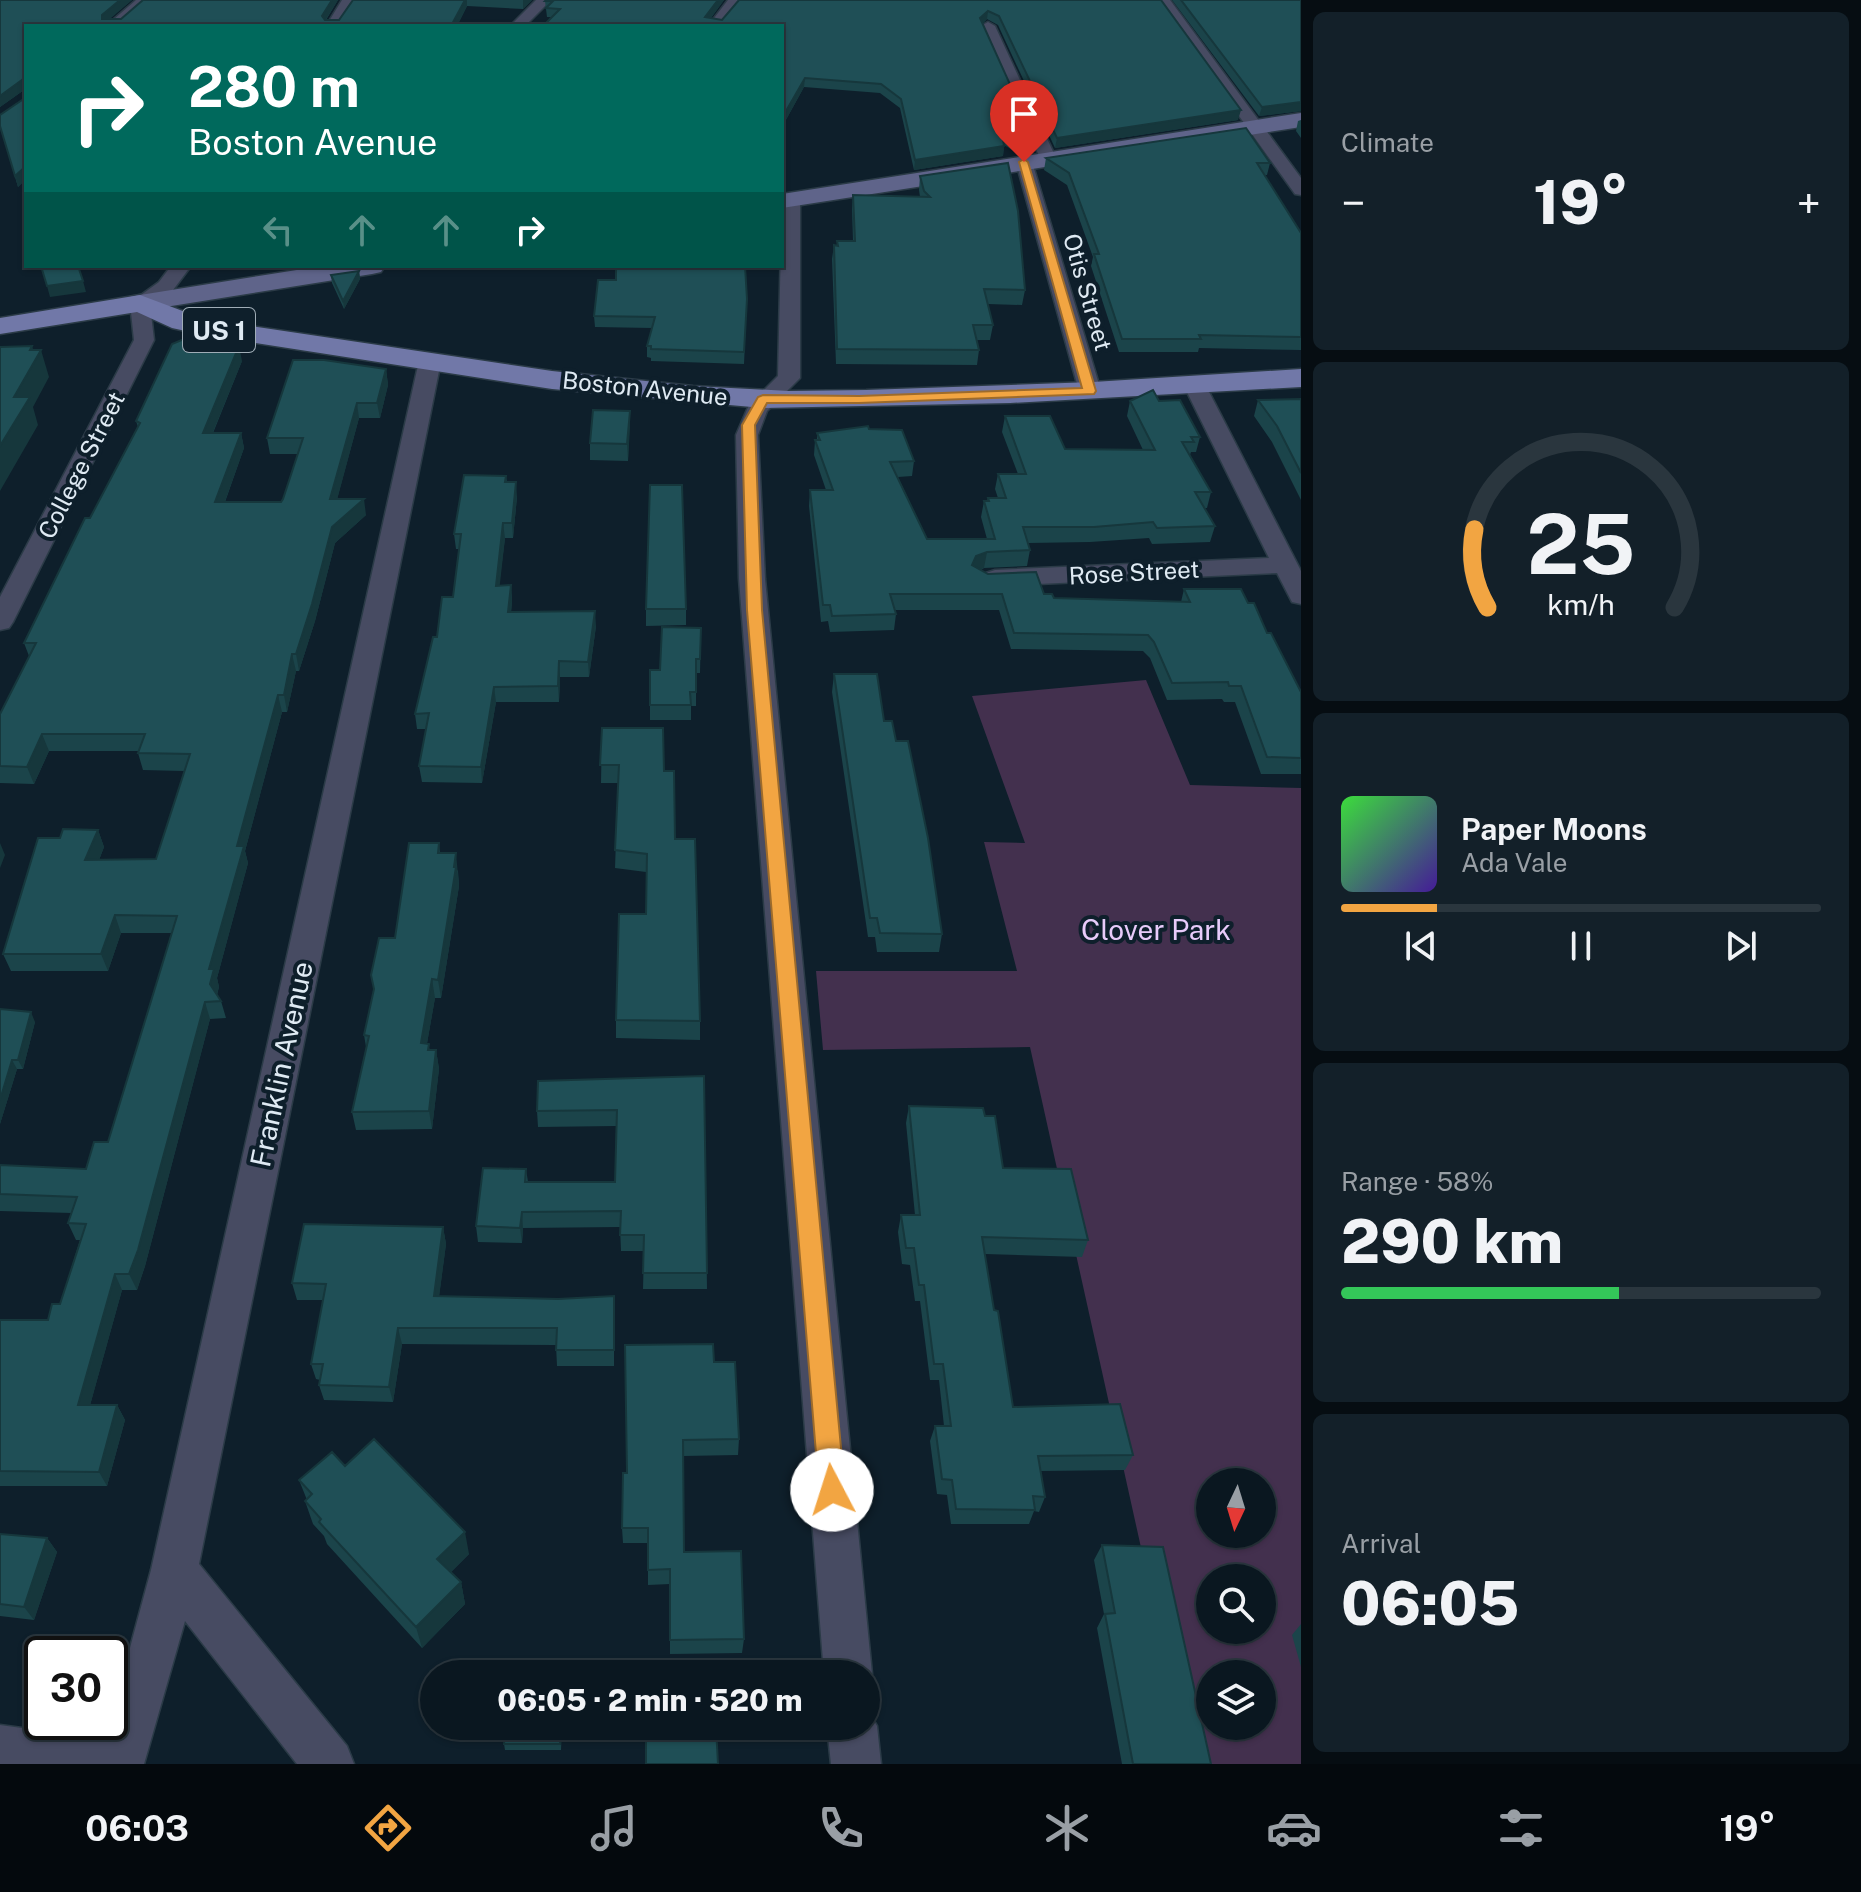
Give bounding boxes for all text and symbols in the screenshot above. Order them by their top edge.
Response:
text: 280 m [188,54,360,120]
icon: right [56,56,160,160]
pin [990,80,1058,162]
icon: arrive [1002,92,1046,136]
text: Boston Avenue [188,121,437,163]
text: Climate [1341,127,1434,158]
text: 19° [1533,167,1629,238]
text: − [1341,177,1365,229]
text: + [1797,177,1821,229]
icon: left [256,208,300,252]
icon: ahead [340,208,384,252]
icon: ahead [424,208,468,252]
icon: right [508,208,552,252]
street label: Otis Street [1058,230,1118,354]
road number: US 1 [183,308,255,352]
street label: Boston Avenue [561,365,729,411]
street label: College Street [32,387,130,543]
text: 25 [1527,494,1635,592]
street label: Rose Street [1068,555,1200,589]
text: km/h [1547,588,1615,621]
text: Paper Moons [1461,811,1647,847]
text: Ada Vale [1461,847,1567,878]
park label: Clover Park [1081,913,1231,946]
icon: previous [1399,924,1443,968]
icon: pause [1559,924,1603,968]
icon: next [1719,924,1763,968]
street label: Franklin Avenue [243,958,319,1170]
text: Range · 58% [1341,1166,1493,1197]
text: 290 km [1341,1206,1563,1277]
position arrow [790,1448,874,1532]
north arrow [1196,1468,1276,1548]
map controls [1196,1468,1276,1740]
text: Arrival [1341,1528,1421,1559]
button: search [1196,1564,1276,1644]
text: 06:05 [1341,1568,1520,1639]
speed limit sign: 30 [24,1636,128,1740]
button: layers [1196,1660,1276,1740]
text: 06:05 · 2 min · 520 m [497,1682,803,1718]
icon: directions [360,1800,416,1856]
icon: music [586,1800,642,1856]
icon: phone [813,1800,869,1856]
icon: climate [1039,1800,1095,1856]
icon: car [1266,1800,1322,1856]
icon: filters [1493,1800,1549,1856]
text: 06:03 [85,1807,189,1849]
text: 19° [1719,1807,1776,1849]

